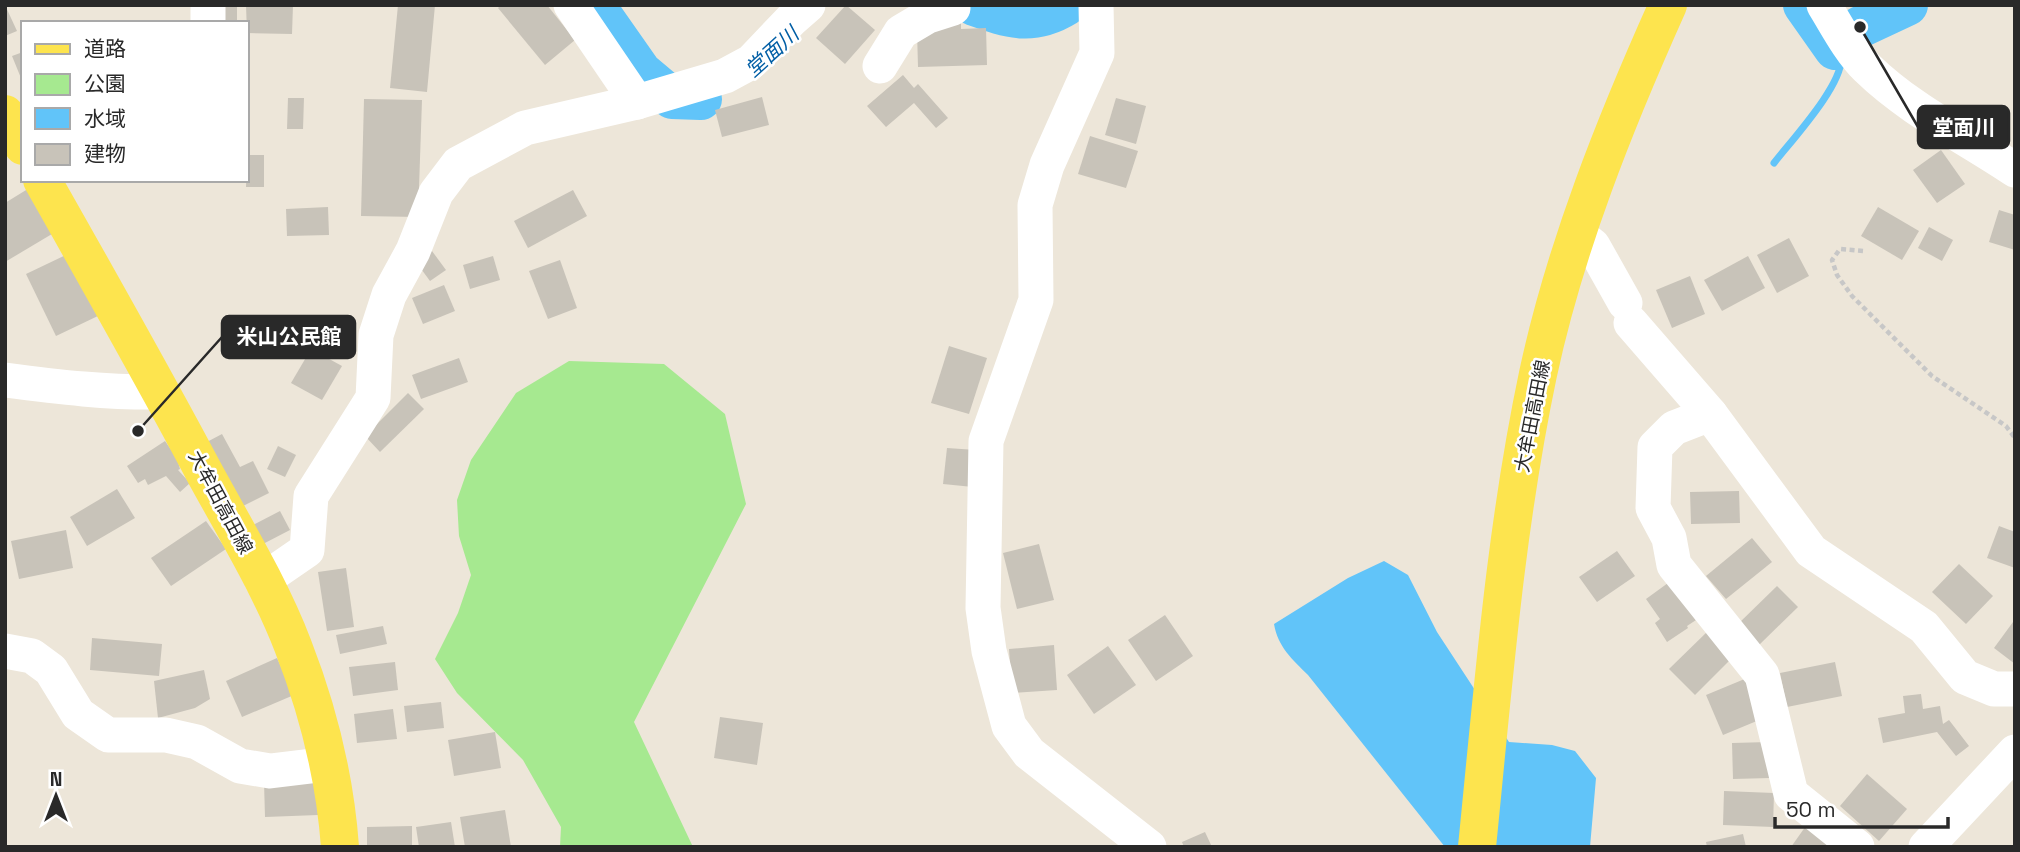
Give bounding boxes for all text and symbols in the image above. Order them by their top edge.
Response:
water label: 堂面川 [739,19,806,83]
legend [21,21,248,182]
text: 道路 [84,35,126,62]
text: 公園 [84,70,126,97]
text: 水域 [84,105,126,132]
callout: 堂面川 [1918,106,2009,148]
text: 堂面川 [1933,114,1996,141]
text: 建物 [84,140,126,167]
callout: 米山公民館 [222,316,355,358]
text: 米山公民館 [237,323,342,350]
street label: 大牟田高田線 [1509,358,1556,474]
street label: 大牟田高田線 [183,446,258,558]
north arrow [21,761,91,831]
text: N [50,767,62,792]
scale bar [1775,786,1948,830]
text: 50 m [1786,796,1836,823]

